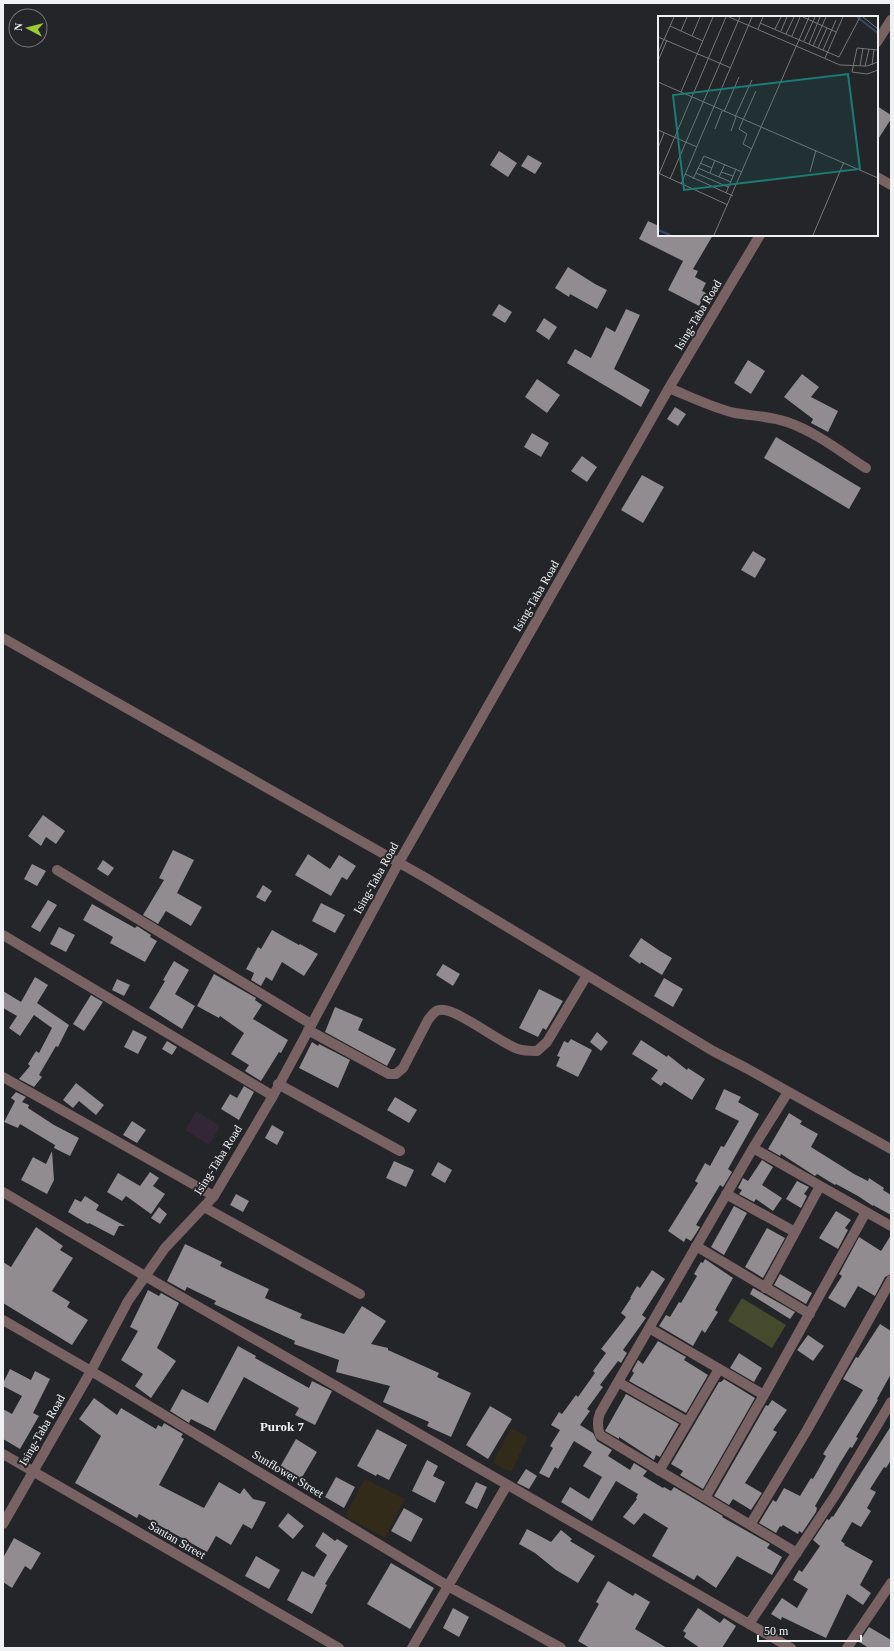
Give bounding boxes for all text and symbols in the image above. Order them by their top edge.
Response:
north arrow [8,8,48,48]
inset map [658,16,878,236]
text: N [12,22,25,31]
street label: Ising-Taba Road [672,277,724,353]
street label: Ising-Taba Road [510,558,562,634]
street label: Ising-Taba Road [351,840,401,916]
street label: Ising-Taba Road [191,1123,245,1197]
street label: Ising-Taba Road [16,1392,68,1468]
district label: Purok 7 [260,1419,305,1434]
street label: Sunflower Street [250,1447,327,1501]
street label: Santan Street [146,1518,209,1562]
scale bar [758,1617,861,1643]
text: 50 m [764,1624,789,1638]

